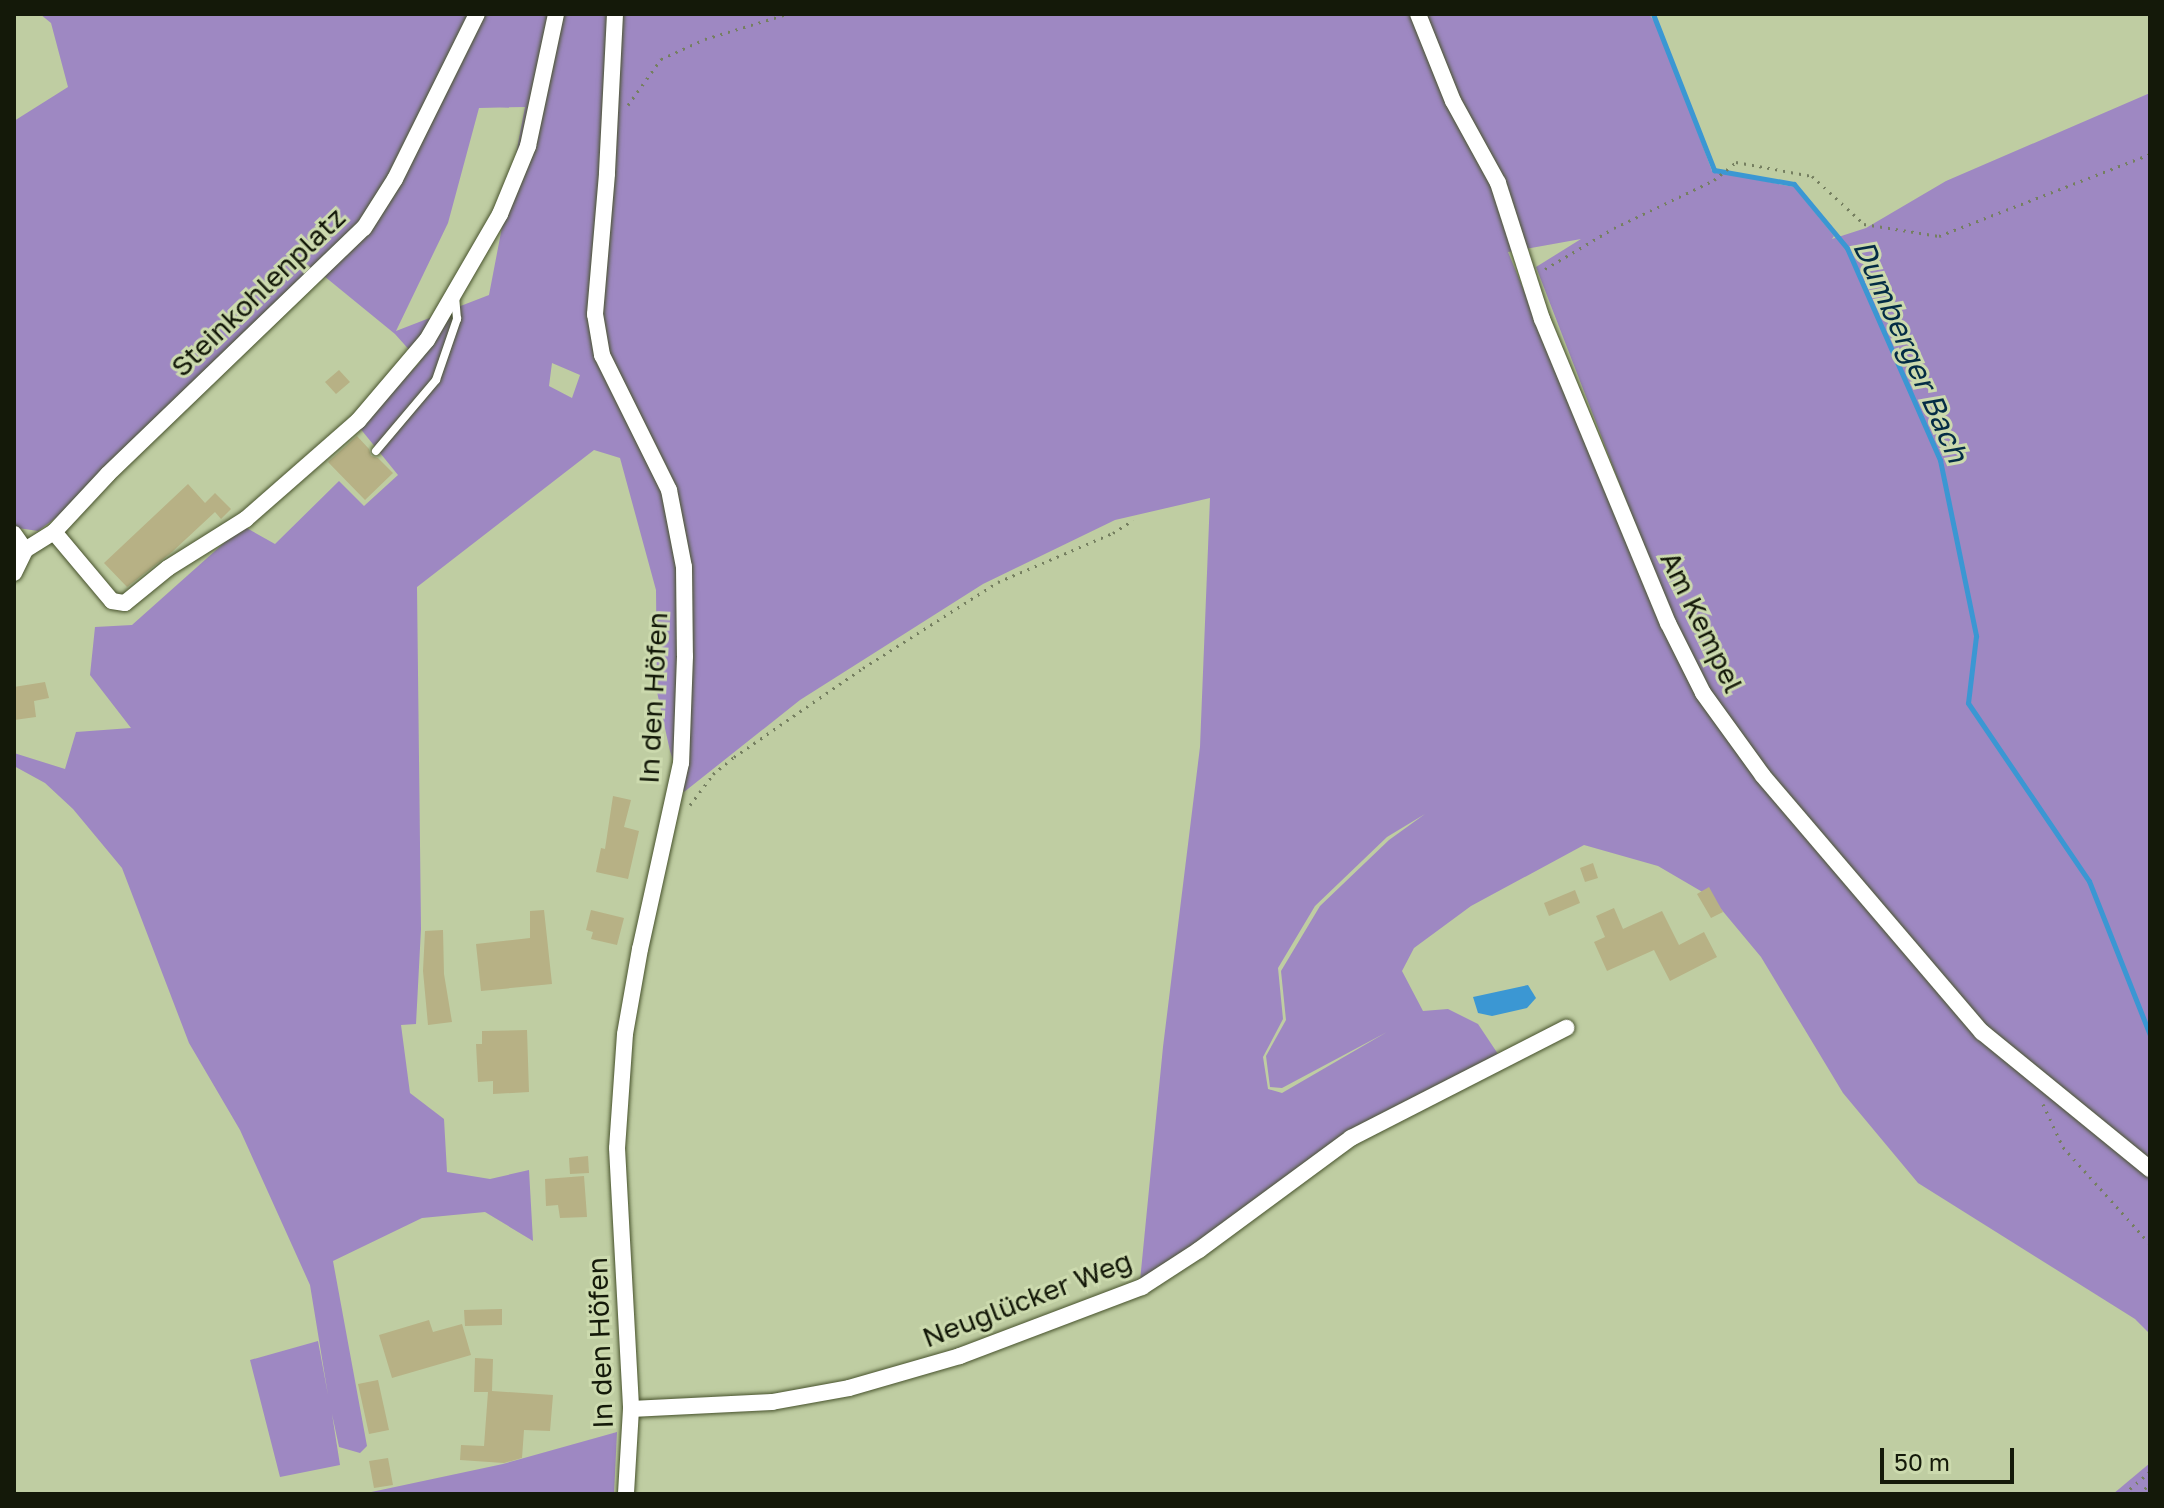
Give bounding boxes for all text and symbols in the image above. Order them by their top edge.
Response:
street label: Steinkohlenplatz [164,200,352,384]
water label: Dumberger Bach [1846,234,1976,468]
street label: Am Kempel [1653,546,1751,698]
street label: In den Höfen [632,611,674,785]
street label: Neuglücker Weg [918,1244,1136,1354]
street label: In den Höfen [580,1257,620,1429]
scale bar [1884,1432,2018,1482]
text: 50 m [1894,1447,1950,1476]

